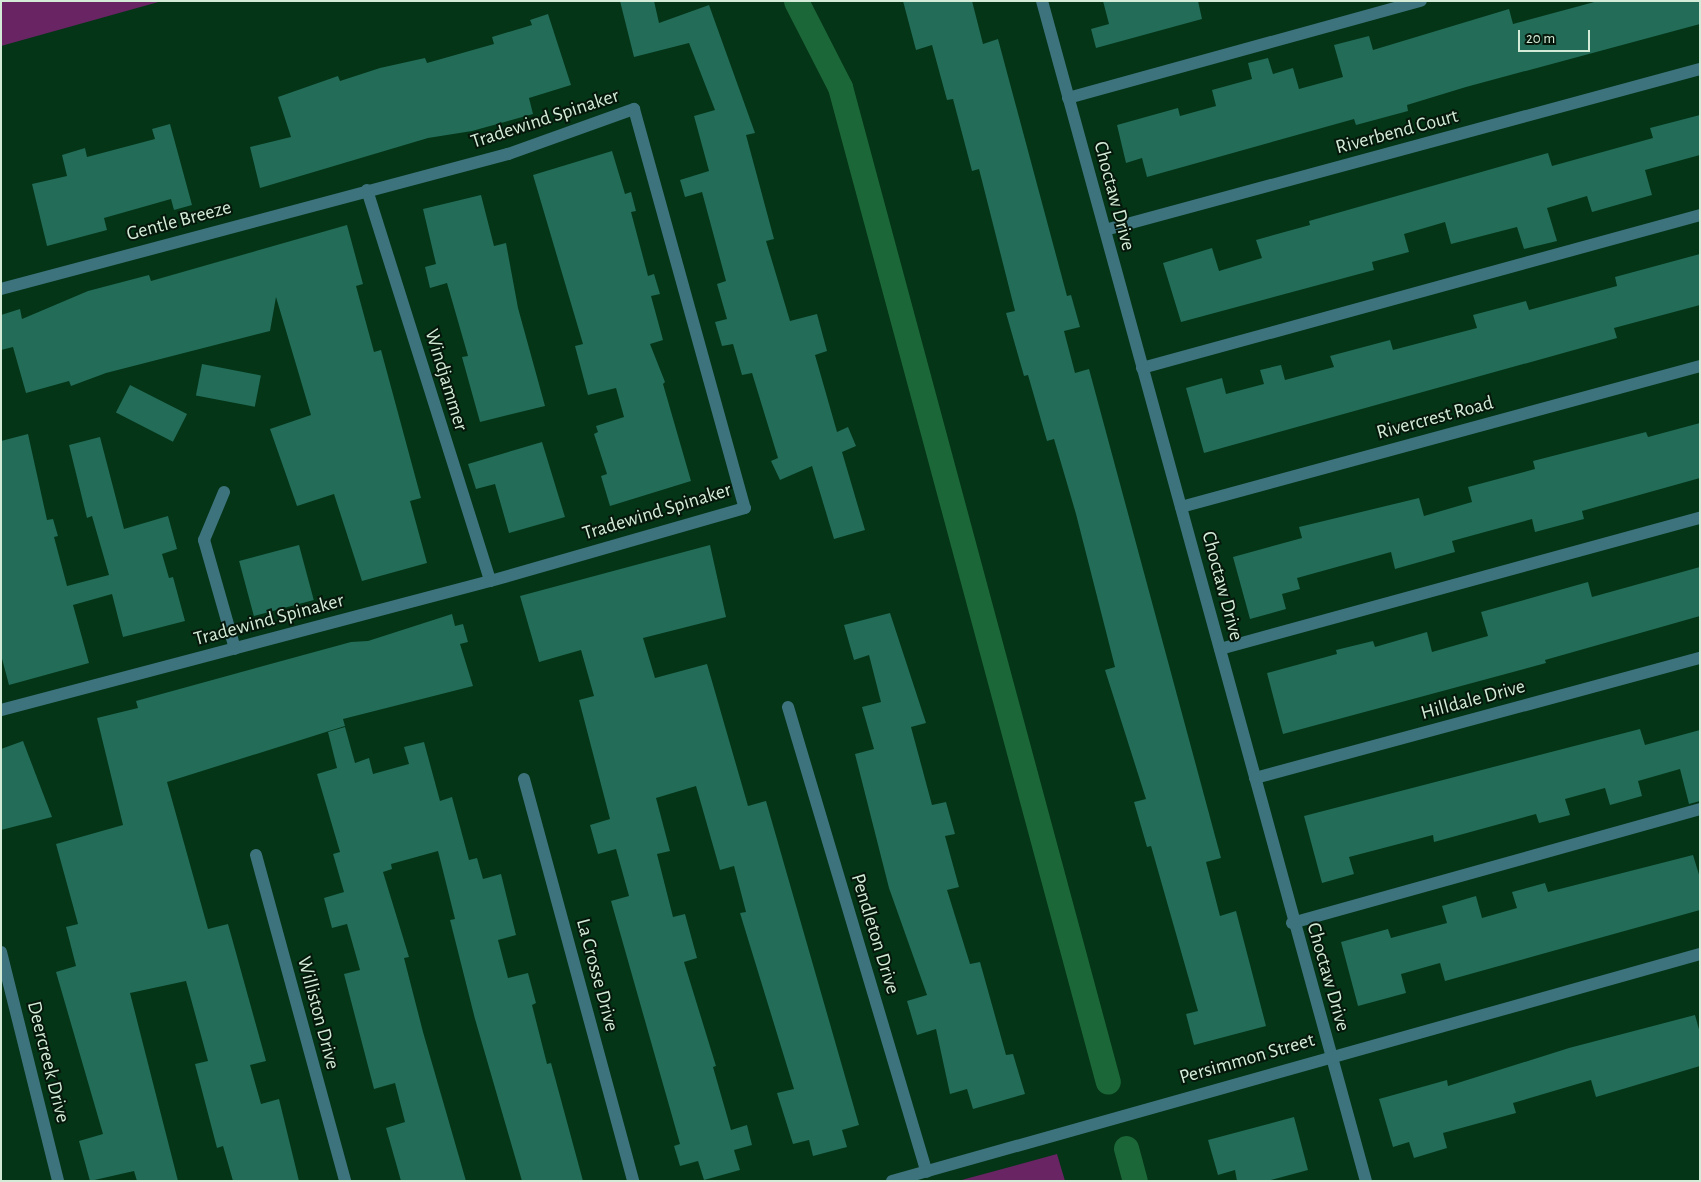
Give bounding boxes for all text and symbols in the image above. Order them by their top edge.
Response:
scale bar [1521,20,1594,52]
text: 20 m [1526,31,1555,46]
street label: Tradewind Spinaker [468,84,622,154]
street label: Riverbend Court [1333,104,1461,160]
street label: Choctaw Drive [1088,139,1140,253]
street label: Gentle Breeze [124,195,234,247]
street label: Windjammer [419,326,473,434]
street label: Rivercrest Road [1374,391,1496,445]
street label: Tradewind Spinaker [580,478,734,546]
street label: Choctaw Drive [1196,529,1248,643]
street label: Tradewind Spinaker [191,588,347,652]
street label: Hilldale Drive [1418,675,1528,725]
street label: Pendleton Drive [845,871,905,997]
street label: La Crosse Drive [570,916,624,1034]
street label: Choctaw Drive [1301,920,1355,1034]
street label: Williston Drive [291,954,345,1072]
street label: Deercreek Drive [21,999,75,1125]
street label: Persimmon Street [1177,1028,1317,1090]

